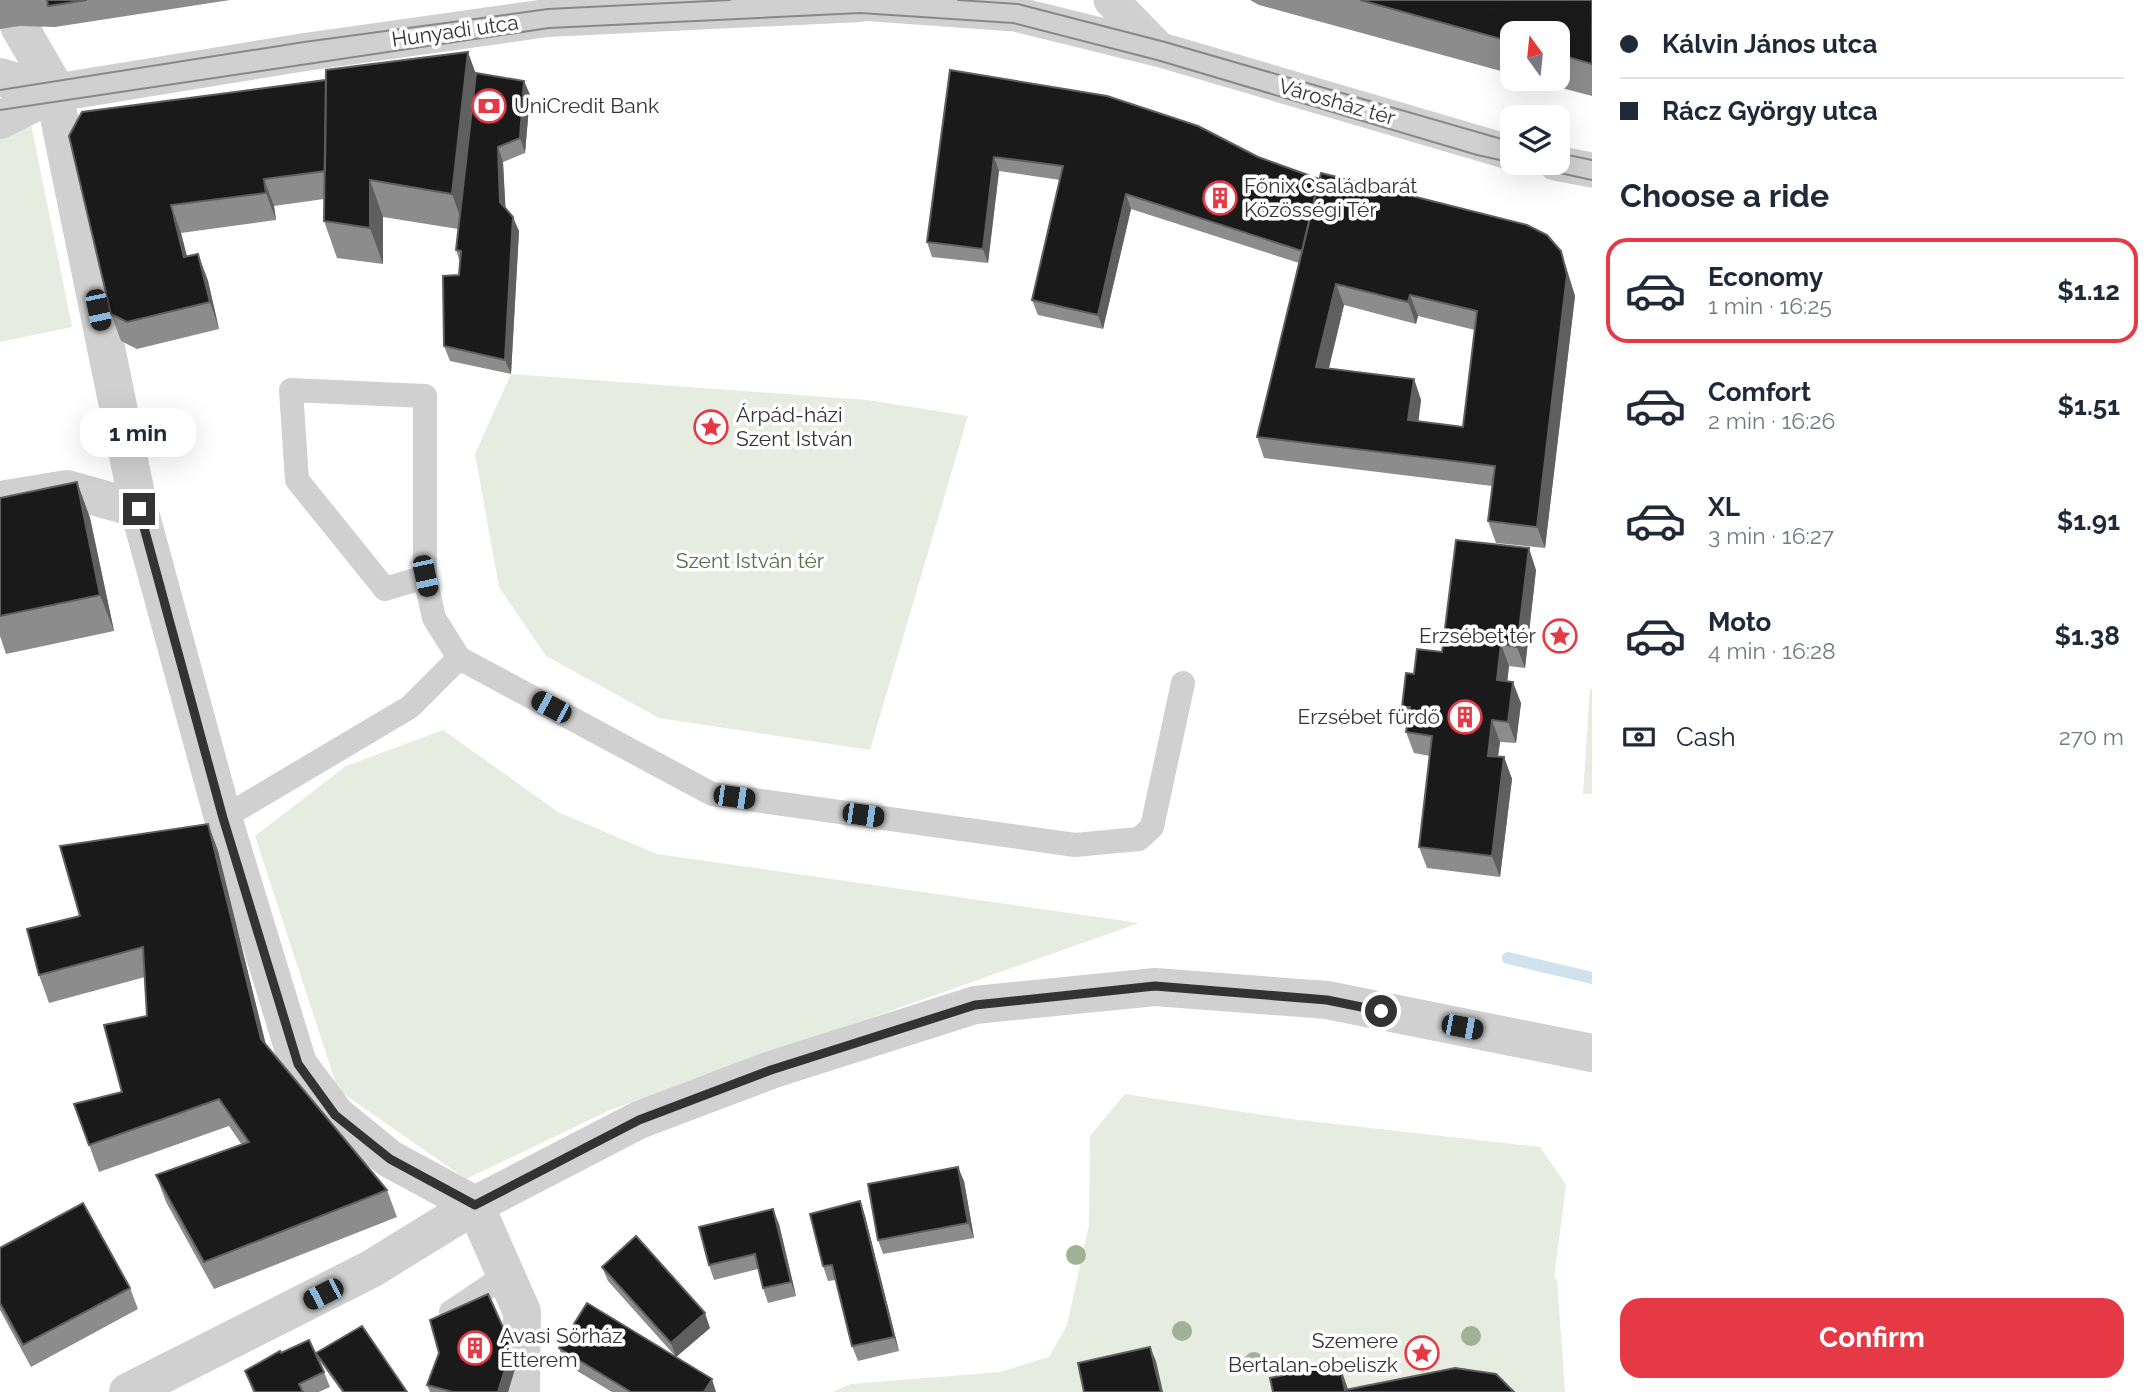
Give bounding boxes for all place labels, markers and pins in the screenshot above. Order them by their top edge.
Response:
bank icon: UniCredit Bank [470,87,508,125]
place label: UniCredit Bank [514,93,659,118]
place label: Főnix Családbarát Közösségi Tér [1244,173,1417,222]
building icon: Főnix Családbarát Közösségi Tér [1201,179,1239,217]
place label: Árpád-házi Szent István [736,402,853,451]
place icon: Árpád-házi Szent István [692,408,730,446]
place icon: Erzsébet tér [1541,617,1579,655]
place label: Erzsébet tér [1419,623,1537,648]
building icon: Erzsébet fürdő [1446,698,1484,736]
place label: Erzsébet fürdő [1298,704,1440,729]
place label: Avasi Sörház Étterem [500,1323,623,1372]
place label: Szemere Bertalan-obeliszk [1228,1328,1398,1377]
building icon: Avasi Sörház Étterem [456,1329,494,1367]
place icon: Szemere Bertalan-obeliszk [1403,1334,1441,1372]

